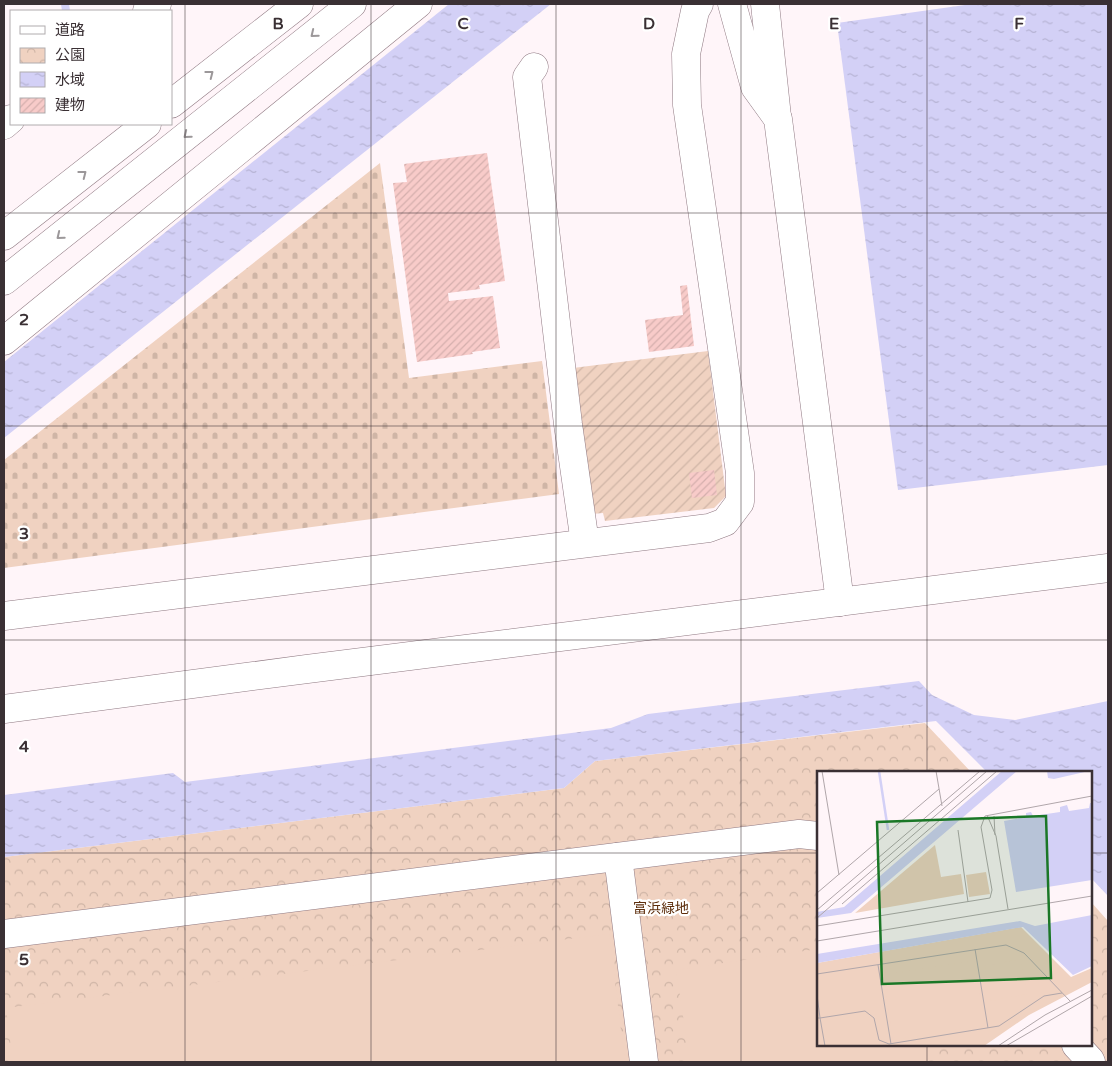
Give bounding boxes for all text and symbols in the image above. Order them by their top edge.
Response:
legend [10,10,172,125]
text: B [272,14,284,34]
text: C [457,14,469,34]
text: D [643,14,655,34]
text: E [829,14,839,34]
text: F [1014,14,1024,34]
text: 道路 [55,21,85,39]
one-way arrow [311,29,320,37]
text: 公園 [55,46,85,64]
text: 水域 [55,71,85,89]
one-way arrow [204,71,213,80]
text: 建物 [55,96,85,114]
one-way arrow [184,130,193,138]
one-way arrow [77,171,86,179]
one-way arrow [57,231,66,239]
text: 2 [19,310,29,330]
text: 3 [19,524,29,544]
text: 4 [19,737,29,757]
inset map [817,771,1092,1046]
park label: 富浜緑地 [633,900,689,917]
text: 5 [19,950,29,970]

